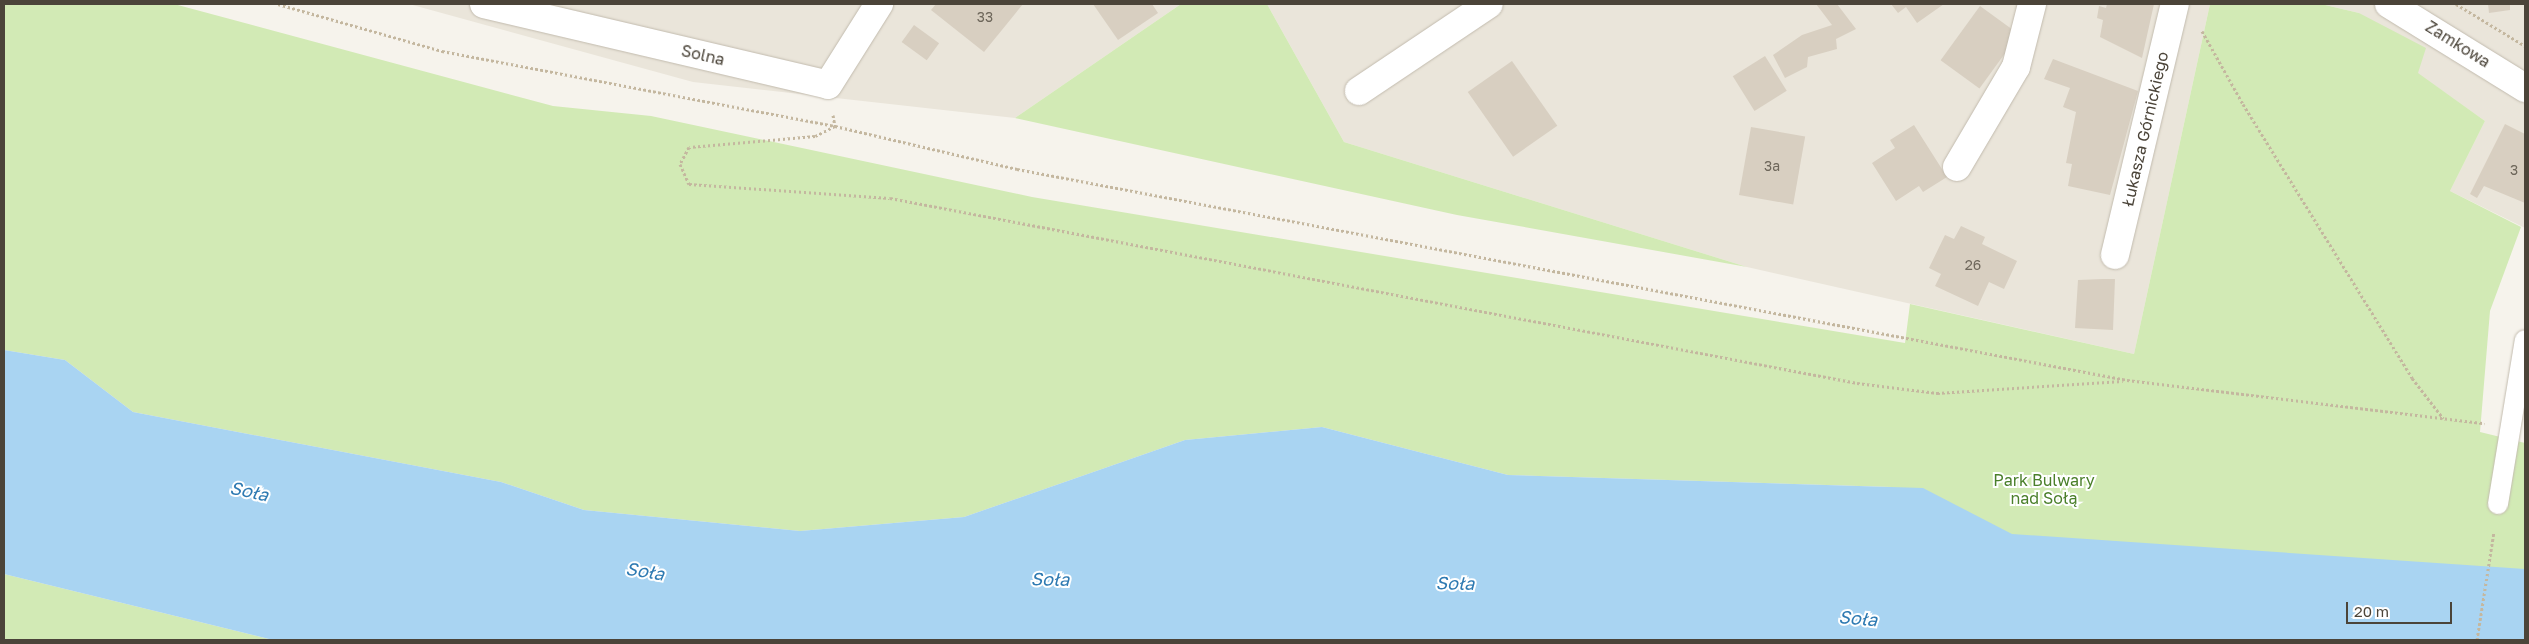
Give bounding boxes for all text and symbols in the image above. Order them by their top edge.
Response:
house number: 33 [977,9,993,25]
street label: Zamkowa [2422,17,2494,71]
street label: Solna [679,41,727,69]
street label: Łukasza Górnickiego [2118,50,2172,208]
house number: 3a [1764,158,1780,174]
house number: 3 [2510,162,2518,178]
house number: 26 [1965,257,1981,273]
park label: Park Bulwary nad Sołą [1993,470,2095,508]
water label: Soła [228,476,270,506]
water label: Soła [624,557,666,585]
water label: Soła [1030,568,1070,590]
water label: Soła [1435,572,1475,594]
scale bar [2349,592,2455,624]
text: 20 m [2354,602,2389,620]
water label: Soła [1838,606,1878,630]

